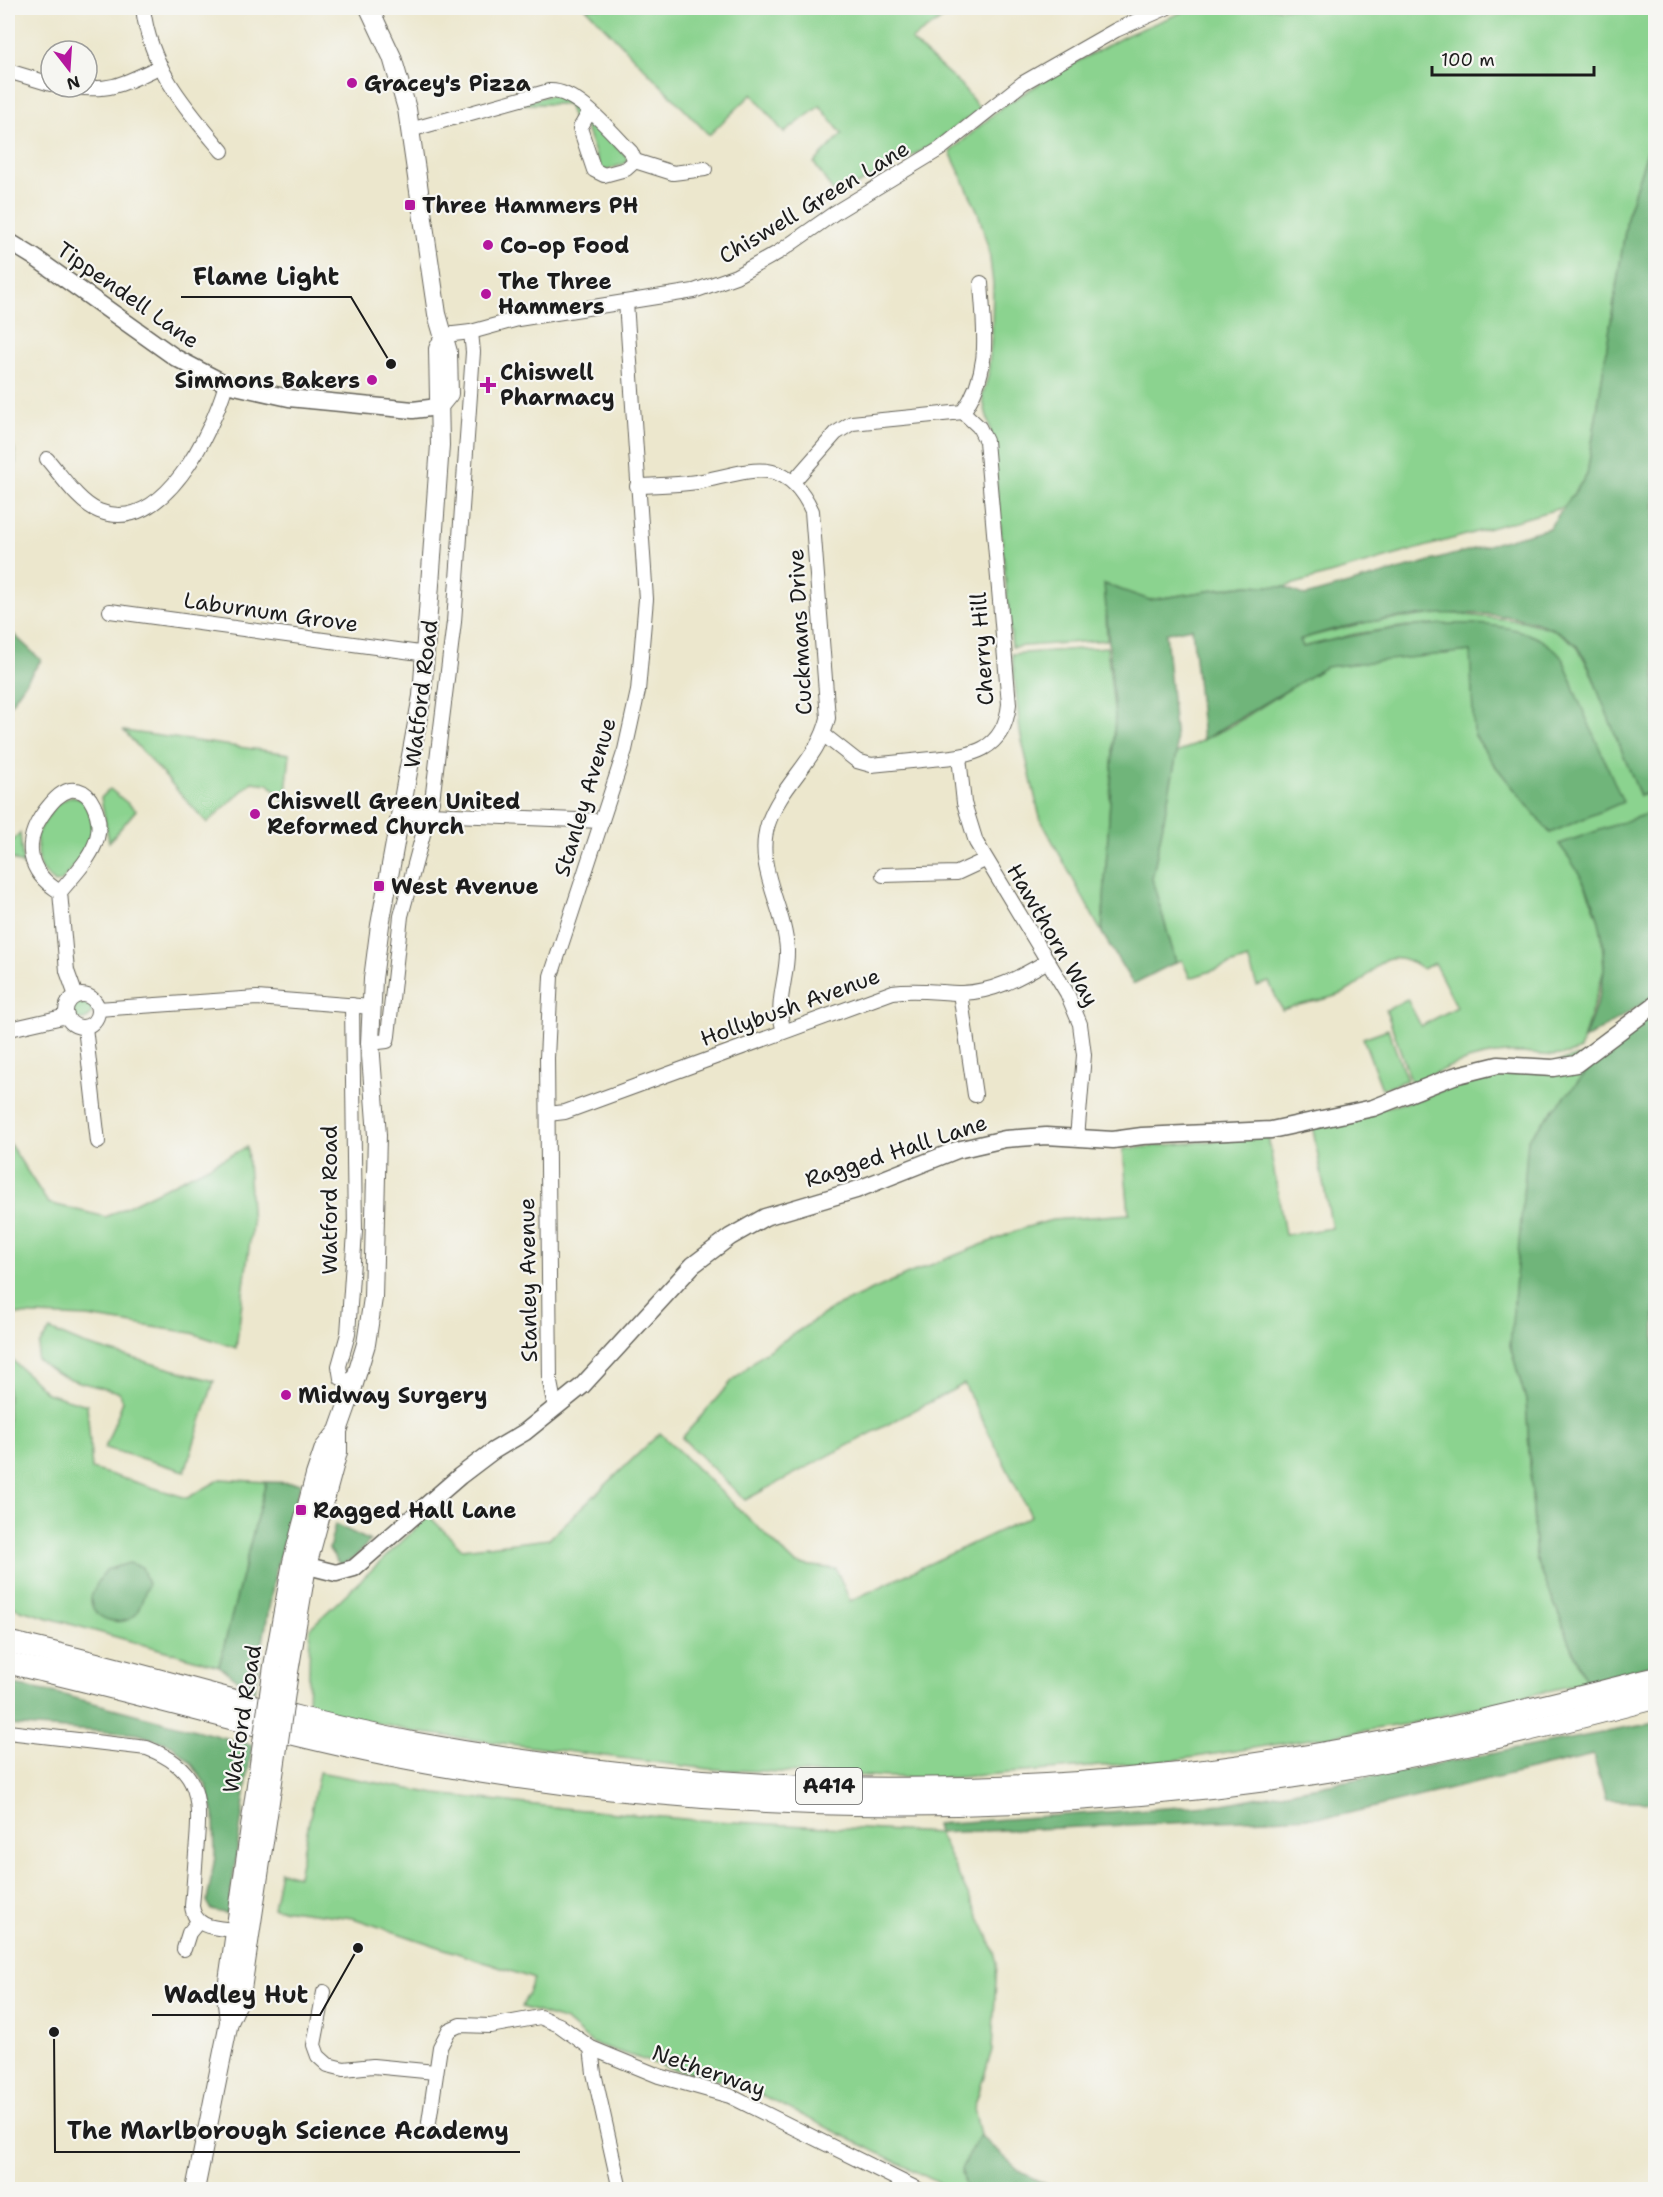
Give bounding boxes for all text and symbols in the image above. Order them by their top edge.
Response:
north arrow [39,39,99,99]
scale bar [1432,39,1594,77]
text: 100 m [1441,48,1495,72]
place label: Gracey's Pizza [364,69,531,98]
text: N [64,71,82,95]
marker: Gracey's Pizza [345,76,359,90]
street label: Chiswell Green Lane [713,134,915,270]
place label: Three Hammers PH [422,191,638,220]
marker: Three Hammers PH [403,198,417,212]
place label: Co-op Food [500,231,629,260]
street label: Tippendell Lane [51,235,205,355]
marker: Co-op Food [481,238,495,252]
callout: Flame Light [181,255,351,297]
text: Flame Light [193,261,339,293]
place label: The Three Hammers [498,267,612,321]
marker: The Three Hammers [479,287,493,301]
place label: Chiswell Pharmacy [500,358,615,412]
place label: Simmons Bakers [175,366,360,395]
marker: Simmons Bakers [365,373,379,387]
marker: Chiswell Pharmacy [481,378,495,392]
street label: Cuckmans Drive [781,548,819,716]
street label: Laburnum Grove [182,585,360,639]
street label: Cherry Hill [964,591,1000,707]
street label: Watford Road [397,618,445,770]
street label: Stanley Avenue [547,714,623,880]
place label: Chiswell Green United Reformed Church [267,787,521,841]
marker: Chiswell Green United Reformed Church [248,807,262,821]
street label: Hawthorn Way [1000,858,1106,1012]
place label: West Avenue [391,872,539,901]
marker: West Avenue [372,879,386,893]
street label: Hollybush Avenue [696,961,884,1053]
street label: Ragged Hall Lane [801,1108,991,1194]
street label: Watford Road [315,1125,344,1275]
street label: Stanley Avenue [512,1197,544,1363]
place label: Midway Surgery [298,1381,487,1410]
marker: Midway Surgery [279,1388,293,1402]
place label: Ragged Hall Lane [313,1496,516,1525]
marker: Ragged Hall Lane [294,1503,308,1517]
street label: Watford Road [216,1643,268,1795]
road number: A414 [796,1768,862,1804]
callout: Wadley Hut [152,1973,320,2015]
text: Wadley Hut [164,1979,309,2011]
street label: Netherway [648,2038,770,2104]
callout: The Marlborough Science Academy [55,2110,520,2152]
text: The Marlborough Science Academy [67,2115,509,2147]

